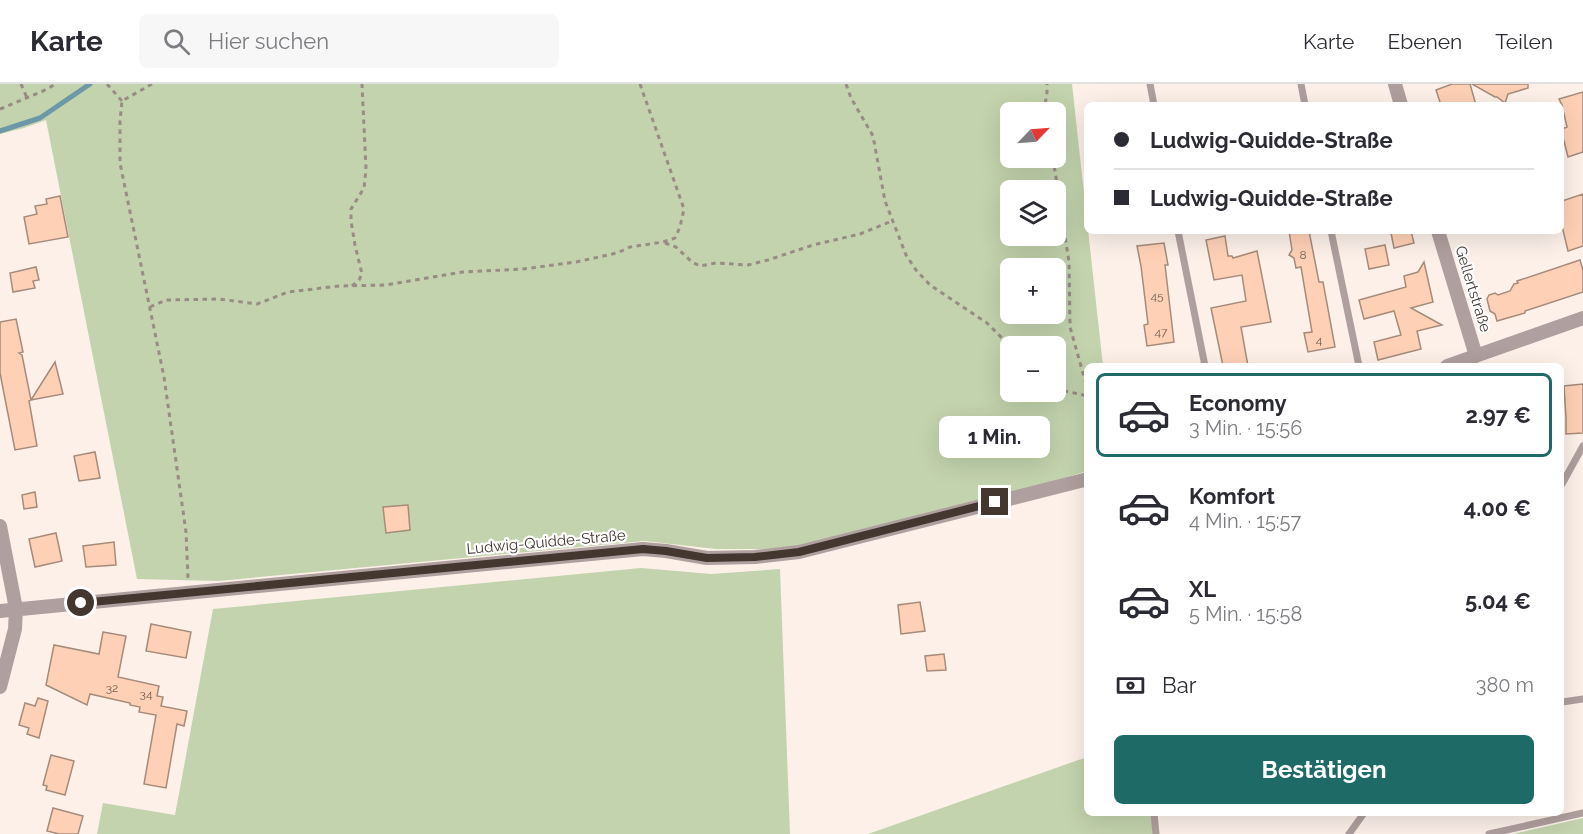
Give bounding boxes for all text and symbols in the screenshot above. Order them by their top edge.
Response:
search box [139,14,559,68]
text: Karte [30,25,103,58]
icon: search [160,25,193,58]
text: Hier suchen [208,28,329,54]
text: Karte [1303,29,1354,54]
text: Ebenen [1387,29,1462,54]
text: Teilen [1495,29,1553,54]
north arrow [1000,102,1066,168]
map controls [1000,102,1066,402]
text: Ludwig-Quidde-Straße [1150,127,1393,153]
button: layers [1000,180,1066,246]
text: Ludwig-Quidde-Straße [1150,185,1393,211]
street label: Gellertstraße [1451,244,1495,335]
house number: 8 [1299,248,1307,262]
button: + [1000,258,1066,324]
house number: 45 [1150,289,1164,303]
house number: 47 [1155,325,1168,339]
house number: 4 [1316,333,1323,347]
button: − [1000,336,1066,402]
icon: car [1117,388,1171,442]
text: Economy [1189,390,1287,416]
text: 2.97 € [1466,402,1531,428]
callout: 1 Min. [940,415,1050,457]
text: 3 Min. · 15:56 [1189,416,1302,440]
text: 1 Min. [968,425,1021,449]
icon: car [1117,481,1171,535]
text: Komfort [1189,483,1275,509]
route end [981,488,1008,515]
text: 4.00 € [1464,495,1531,521]
text: 4 Min. · 15:57 [1189,509,1301,533]
street label: Ludwig-Quidde-Straße [466,526,627,558]
icon: car [1117,574,1171,628]
text: XL [1189,576,1216,602]
text: 5.04 € [1465,588,1531,614]
route start [67,589,94,616]
text: 5 Min. · 15:58 [1189,602,1302,626]
icon: cash [1114,669,1147,702]
text: Bar [1162,672,1196,698]
text: 380 m [1476,673,1534,697]
house number: 32 [106,681,118,695]
house number: 34 [140,687,153,701]
button: Bestätigen [1114,735,1534,804]

